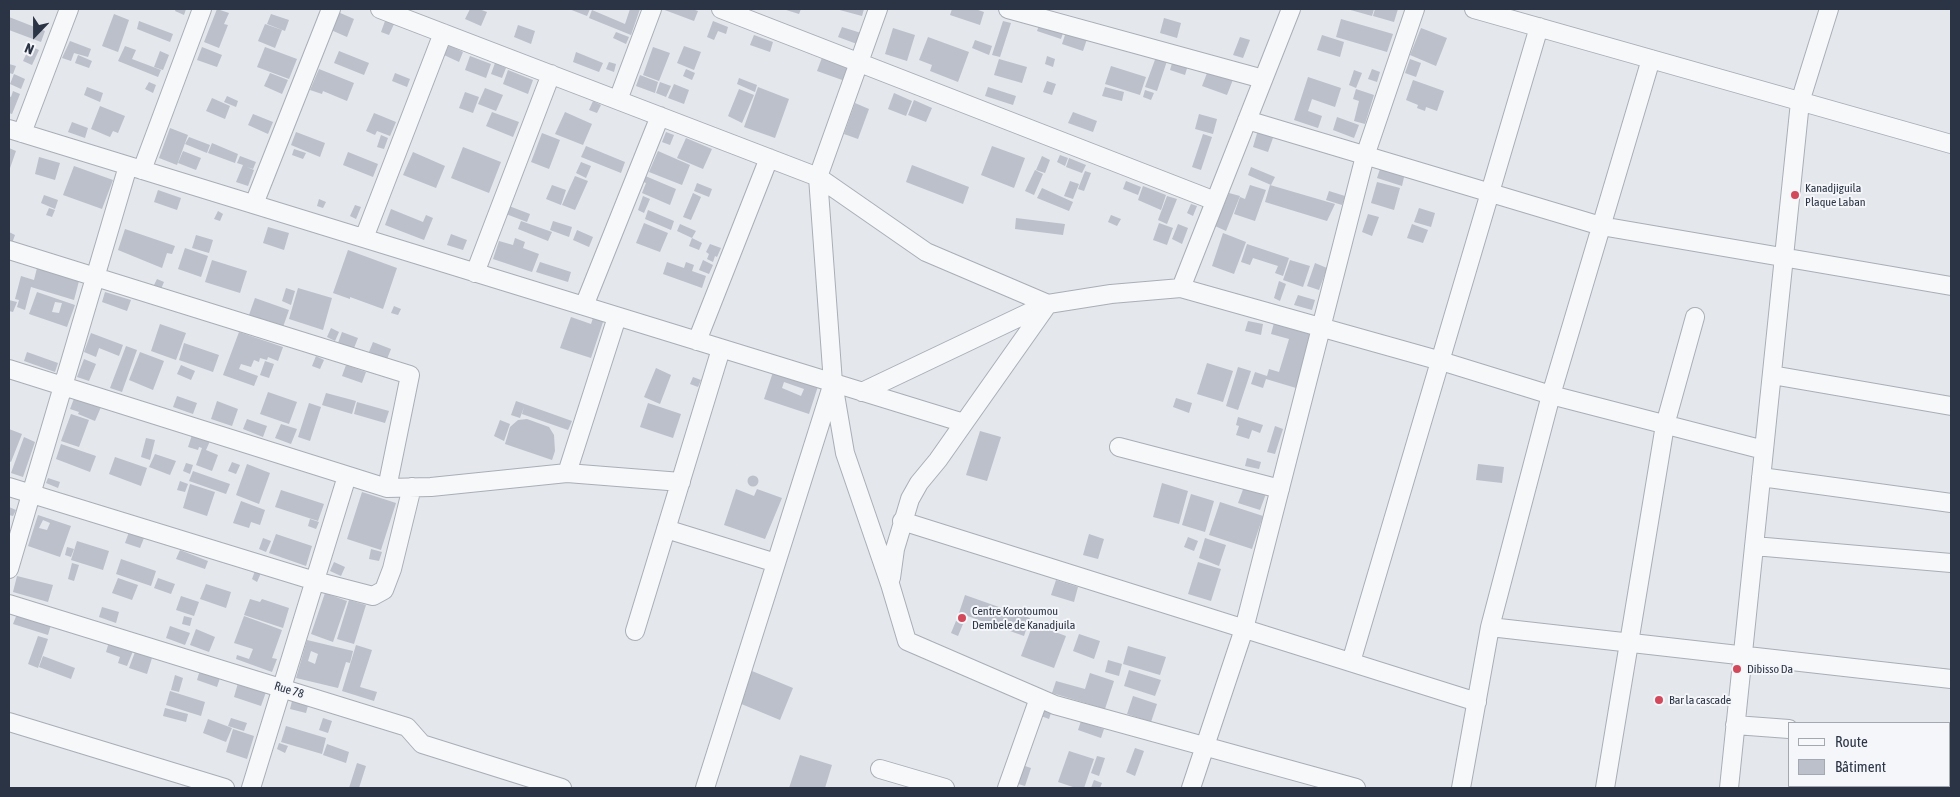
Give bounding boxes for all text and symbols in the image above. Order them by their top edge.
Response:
north arrow [10,10,60,60]
text: N [23,40,36,58]
place label: Kanadjiguila Plaque Laban [1805,181,1866,209]
marker: Kanadjiguila Plaque Laban [1789,189,1801,201]
place label: Centre Korotoumou Dembele de Kanadjuila [972,604,1075,632]
marker: Centre Korotoumou Dembele de Kanadjuila [956,612,968,624]
place label: Dibisso Da [1747,662,1793,676]
marker: Dibisso Da [1731,663,1743,675]
street label: Rue 78 [272,679,306,701]
place label: Bar la cascade [1669,693,1731,707]
marker: Bar la cascade [1653,694,1665,706]
legend [1788,722,1950,787]
text: Route [1835,733,1868,750]
text: Bâtiment [1835,758,1886,775]

